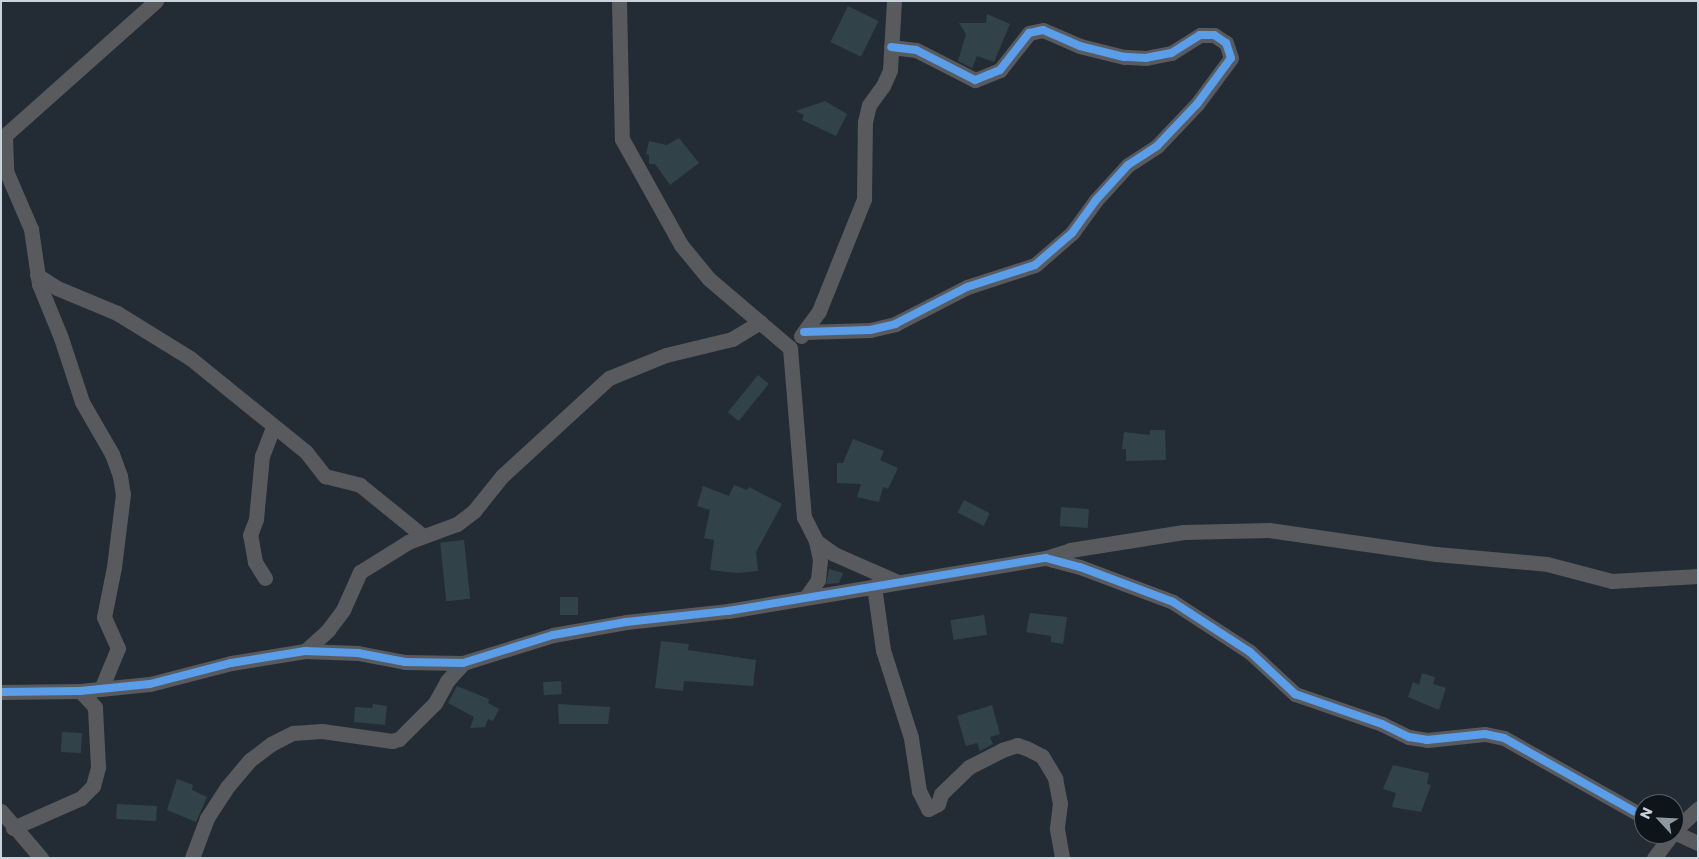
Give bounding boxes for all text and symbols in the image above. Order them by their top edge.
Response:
north arrow [1634,794,1684,844]
text: N [1635,804,1658,822]

